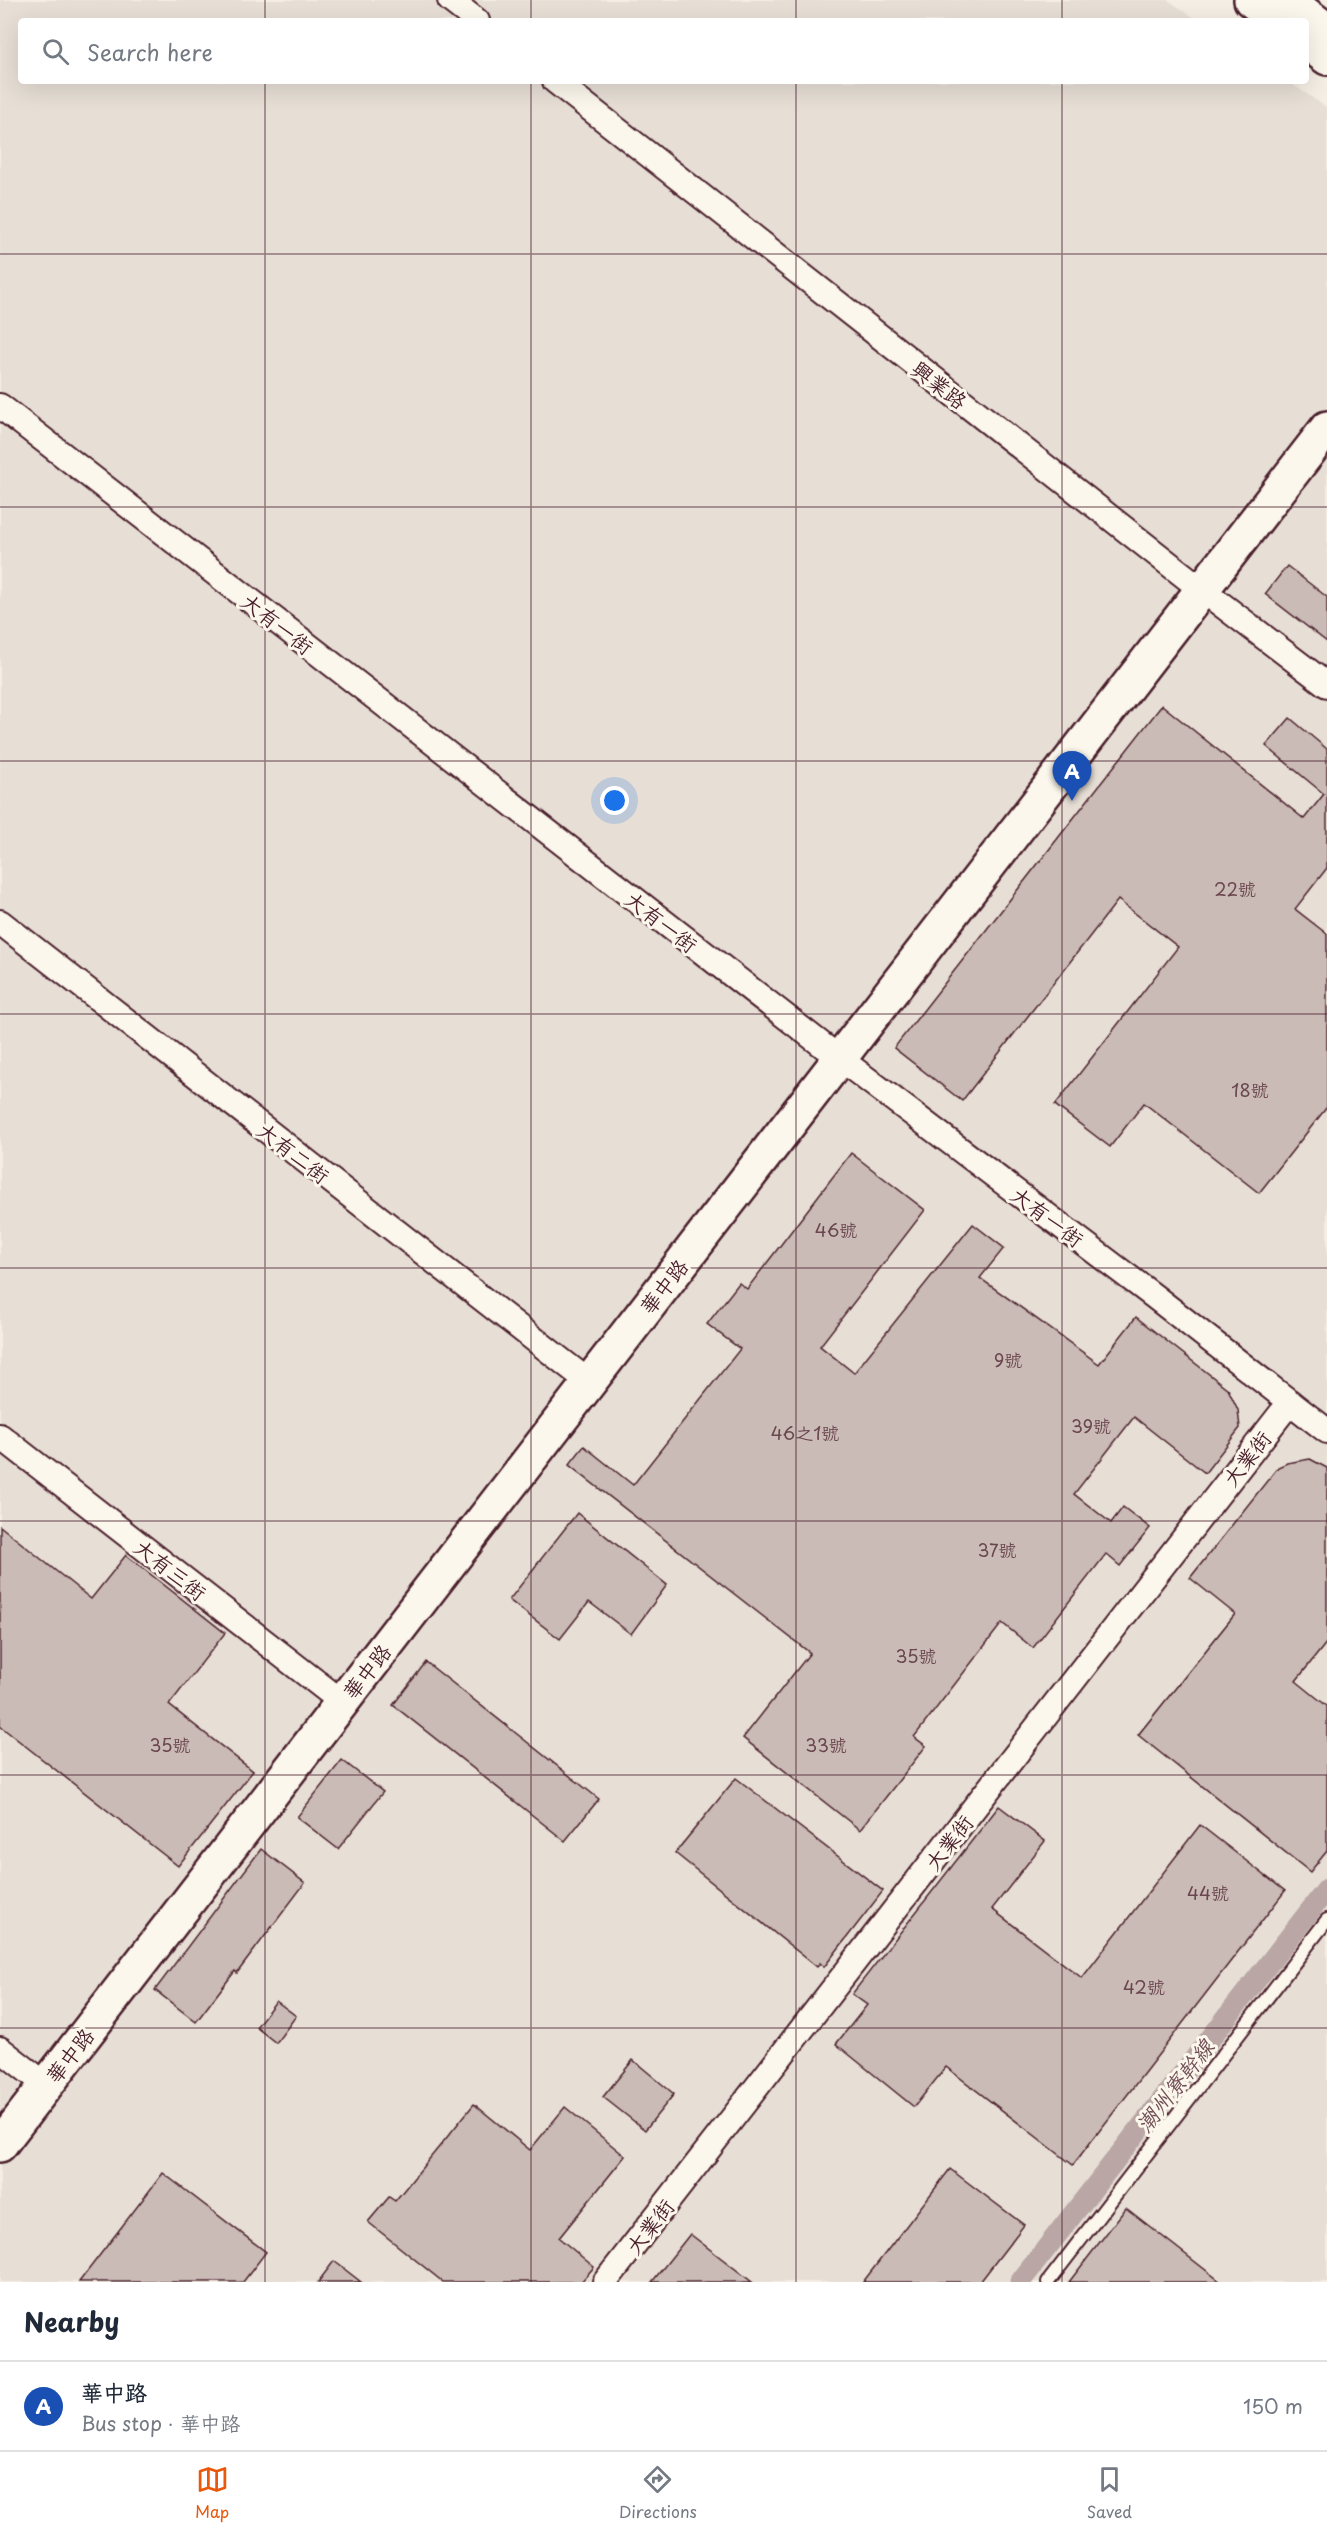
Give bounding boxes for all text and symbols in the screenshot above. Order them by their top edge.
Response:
search box [18,18,1309,84]
icon: search [39,35,72,68]
text: Search here [87,35,213,68]
street label: 興業路 [905,352,975,416]
street label: 大有一街 [235,585,321,661]
pin: A [1052,752,1092,801]
your location [600,786,629,815]
house number: 22號 [1214,875,1256,902]
street label: 大有一街 [619,883,705,959]
house number: 18號 [1231,1076,1269,1103]
street label: 大有二街 [251,1114,337,1190]
street label: 大有一街 [1005,1178,1091,1254]
house number: 46號 [815,1216,857,1243]
street label: 華中路 [631,1251,695,1321]
house number: 9號 [994,1346,1022,1373]
house number: 39號 [1071,1412,1111,1439]
house number: 46之1號 [771,1419,839,1446]
street label: 大業街 [1214,1423,1278,1493]
street label: 大有三街 [128,1531,214,1607]
house number: 37號 [977,1536,1017,1563]
street label: 華中路 [334,1636,398,1706]
house number: 35號 [895,1642,937,1669]
house number: 35號 [149,1731,191,1758]
house number: 33號 [805,1731,847,1758]
street label: 大業街 [916,1807,980,1877]
house number: 44號 [1187,1879,1229,1906]
house number: 42號 [1123,1973,1165,2000]
street label: 華中路 [37,2020,101,2090]
water label: 潮州寮幹線 [1127,2031,1221,2139]
street label: 大業街 [617,2191,681,2261]
text: Nearby [24,2302,119,2341]
text: 華中路 [81,2375,147,2408]
text: A [36,2391,51,2421]
text: 150 m [1243,2391,1303,2421]
text: Bus stop · 華中路 [81,2408,240,2438]
tab: Map [195,2463,229,2523]
tab: Directions [619,2463,697,2523]
tab: Saved [1087,2463,1132,2523]

